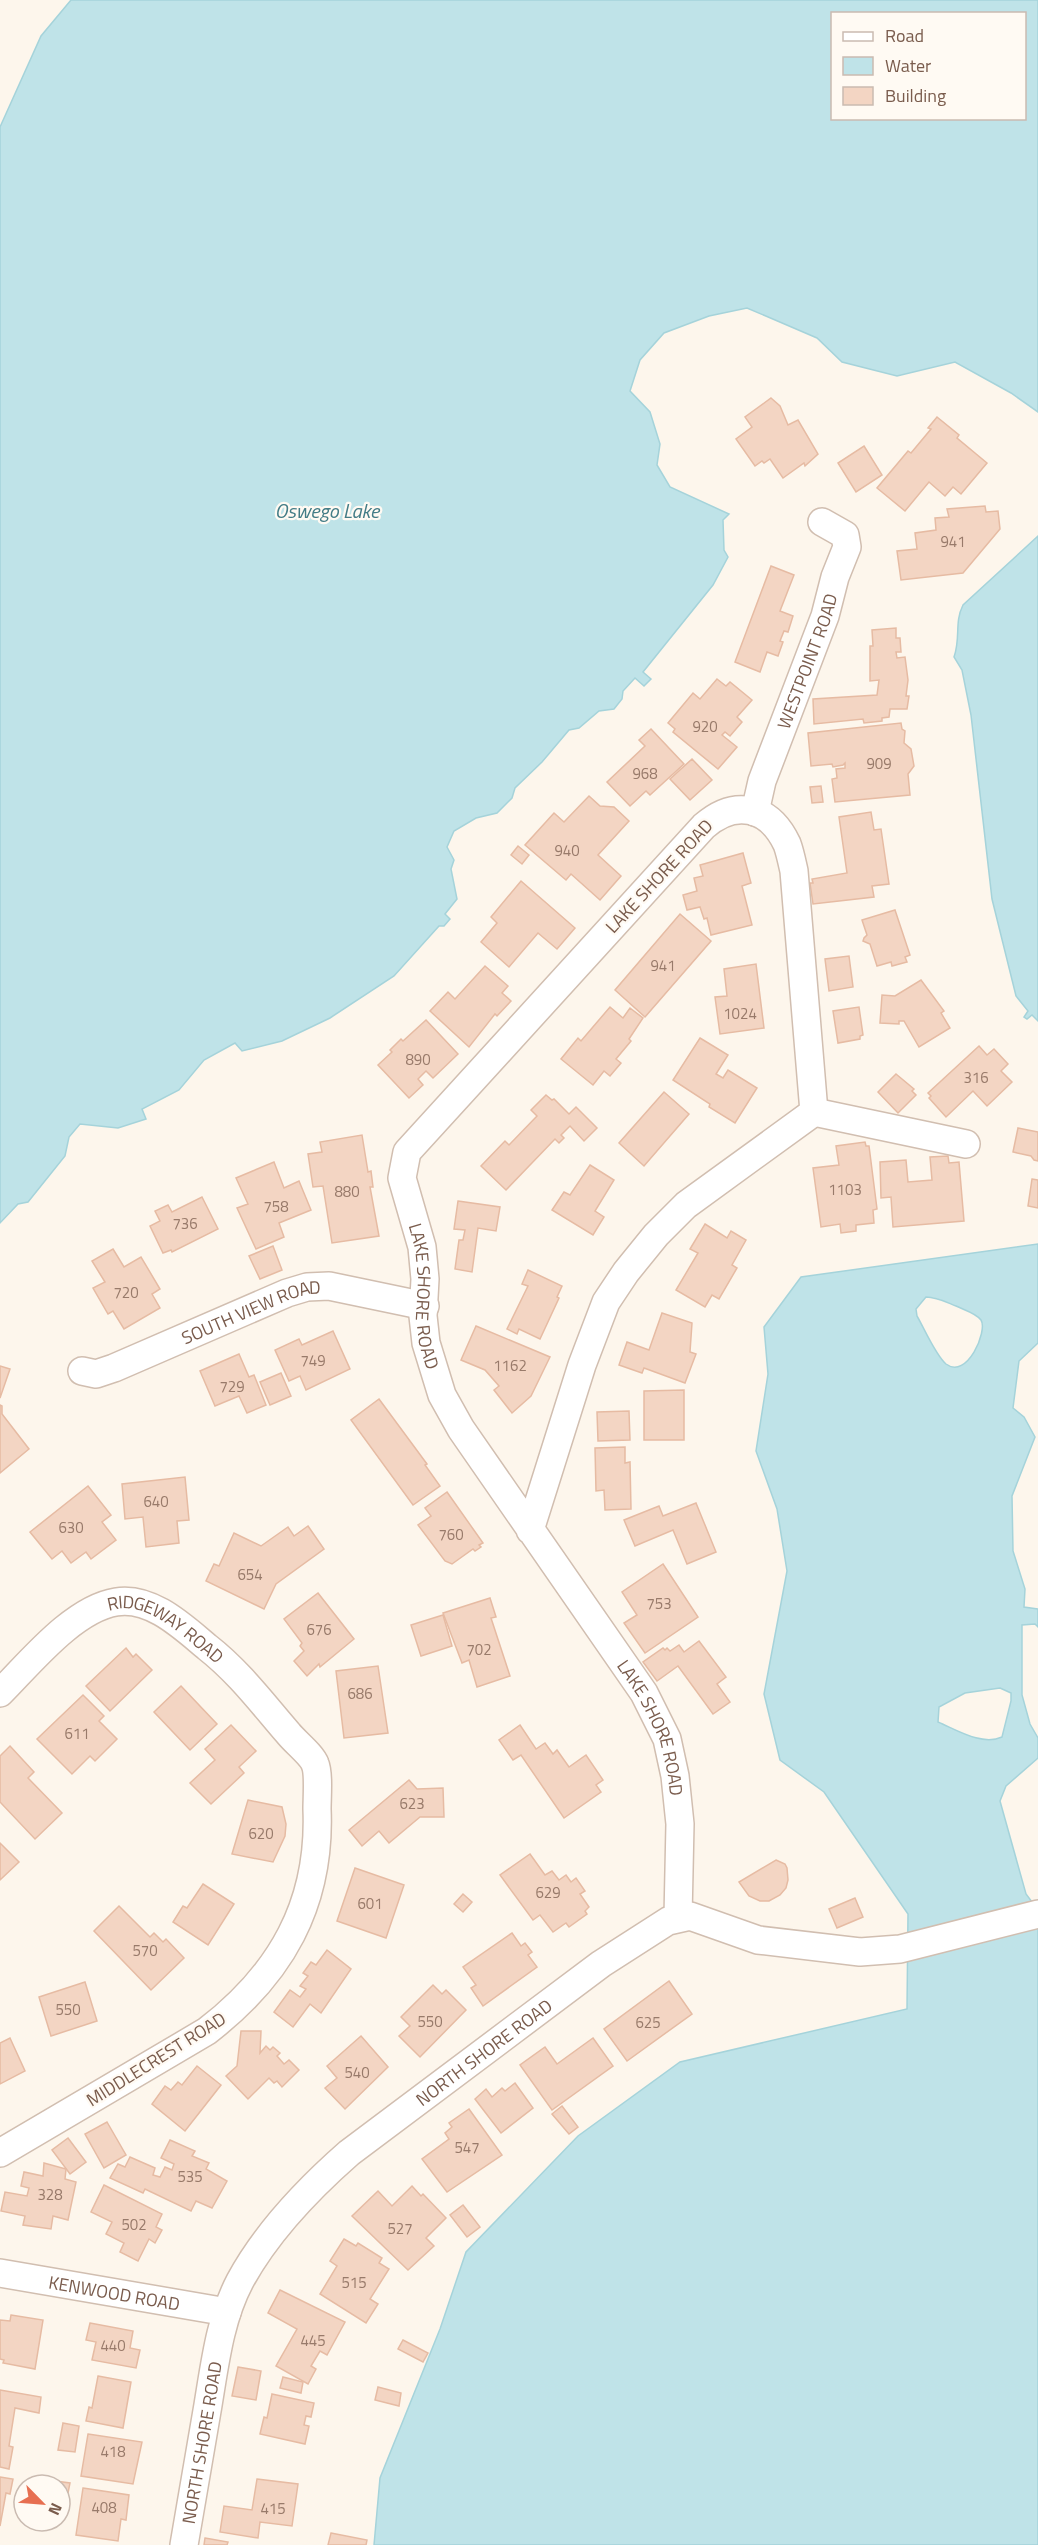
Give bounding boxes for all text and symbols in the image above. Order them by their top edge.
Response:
legend [831,12,1026,120]
text: Road [885,22,924,49]
text: Water [885,52,931,79]
text: Building [885,82,946,109]
water label: Oswego Lake [275,495,381,526]
house number: 941 [940,530,966,553]
street label: WESTPOINT ROAD [770,590,844,733]
house number: 920 [692,715,718,738]
house number: 909 [866,752,892,775]
house number: 968 [632,762,658,785]
street label: LAKE SHORE ROAD [599,813,719,939]
house number: 940 [554,839,580,862]
house number: 941 [650,954,676,977]
house number: 1024 [723,1002,757,1025]
house number: 890 [405,1048,431,1071]
house number: 316 [963,1066,989,1089]
house number: 1103 [828,1178,862,1201]
house number: 880 [334,1180,360,1203]
house number: 758 [263,1195,289,1218]
house number: 736 [172,1212,198,1235]
street label: LAKE SHORE ROAD [402,1220,447,1372]
street label: SOUTH VIEW ROAD [177,1273,321,1351]
house number: 720 [113,1281,139,1304]
house number: 749 [300,1349,326,1372]
house number: 1162 [493,1354,527,1377]
house number: 729 [219,1375,245,1398]
house number: 640 [143,1490,169,1513]
house number: 630 [58,1516,84,1539]
house number: 760 [438,1523,464,1546]
house number: 654 [237,1563,263,1586]
street label: RIDGEWAY ROAD [104,1588,230,1669]
house number: 753 [646,1592,672,1615]
house number: 676 [306,1618,332,1641]
house number: 702 [466,1638,492,1661]
street label: LAKE SHORE ROAD [611,1654,690,1797]
house number: 686 [347,1682,373,1705]
house number: 611 [64,1722,90,1745]
house number: 623 [399,1792,425,1815]
house number: 620 [248,1822,274,1845]
house number: 629 [535,1881,561,1904]
house number: 601 [357,1892,383,1915]
house number: 570 [132,1939,158,1962]
street label: NORTH SHORE ROAD [410,1992,558,2112]
house number: 550 [55,1998,81,2021]
street label: MIDDLECREST ROAD [81,2005,231,2113]
house number: 550 [417,2010,443,2033]
house number: 625 [635,2011,661,2034]
house number: 540 [344,2061,370,2084]
house number: 547 [454,2136,480,2159]
house number: 535 [177,2165,203,2188]
house number: 328 [37,2183,63,2206]
house number: 502 [121,2213,147,2236]
house number: 527 [387,2217,413,2240]
street label: KENWOOD ROAD [47,2268,182,2317]
house number: 515 [341,2271,367,2294]
house number: 445 [300,2329,326,2352]
house number: 440 [100,2334,126,2357]
street label: NORTH SHORE ROAD [174,2359,228,2526]
house number: 418 [100,2440,126,2463]
north arrow [12,2473,72,2533]
house number: 408 [91,2496,117,2519]
house number: 415 [260,2497,286,2520]
text: N [42,2499,69,2519]

